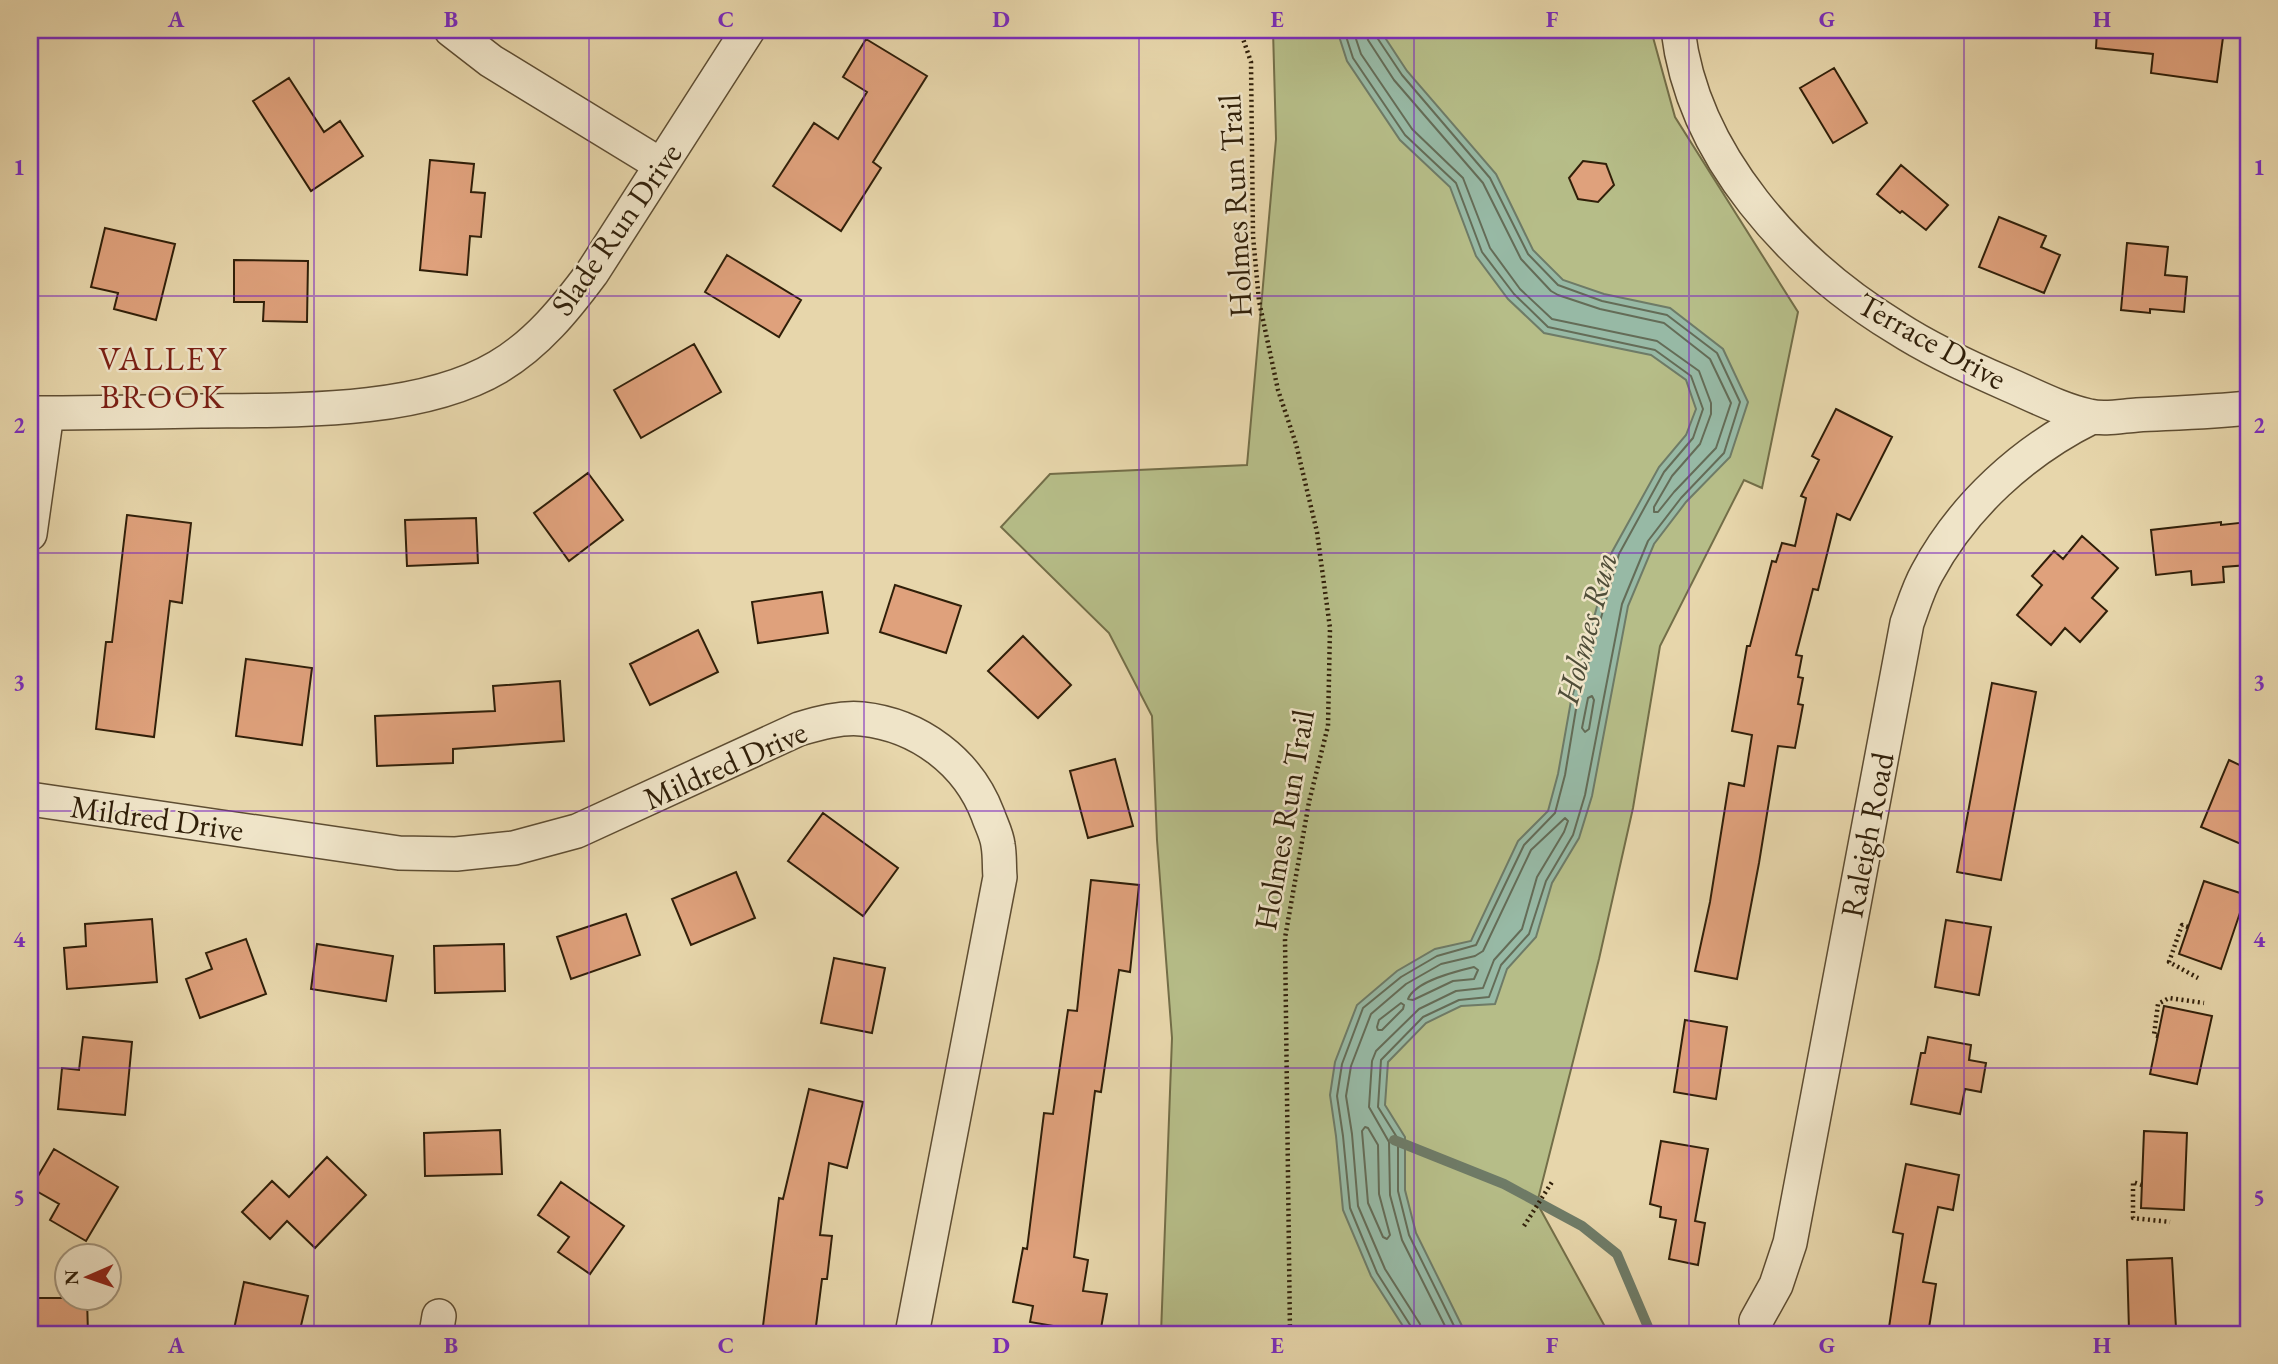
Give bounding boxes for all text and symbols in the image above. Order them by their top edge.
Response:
text: A [167,4,185,34]
text: B [444,4,458,34]
text: C [718,4,734,34]
text: D [992,4,1010,34]
text: E [1270,4,1284,34]
text: F [1546,4,1559,34]
text: G [1819,4,1835,34]
text: H [2093,4,2111,34]
street label: Holmes Run Trail [1208,93,1262,319]
street label: Slade Run Drive [541,134,691,324]
text: 1 [13,152,25,182]
text: 1 [2253,152,2265,182]
street label: Terrace Drive [1850,283,2014,399]
district label: VALLEY BROOK [99,337,227,418]
text: 2 [13,410,25,440]
text: 2 [2253,410,2265,440]
water label: Holmes Run [1545,547,1627,710]
text: 3 [13,667,25,697]
text: 3 [2253,667,2265,697]
street label: Holmes Run Trail [1244,706,1324,934]
street label: Mildred Drive [637,710,813,820]
street label: Raleigh Road [1830,748,1904,921]
street label: Mildred Drive [68,785,246,851]
text: 4 [13,924,26,954]
text: 4 [2253,924,2266,954]
text: 5 [13,1182,25,1212]
text: 5 [2253,1182,2265,1212]
north arrow [52,1242,122,1312]
text: N [59,1269,84,1286]
text: A [167,1330,185,1360]
text: B [444,1330,458,1360]
text: C [718,1330,734,1360]
text: D [992,1330,1010,1360]
text: E [1270,1330,1284,1360]
text: F [1546,1330,1559,1360]
text: G [1819,1330,1835,1360]
text: H [2093,1330,2111,1360]

